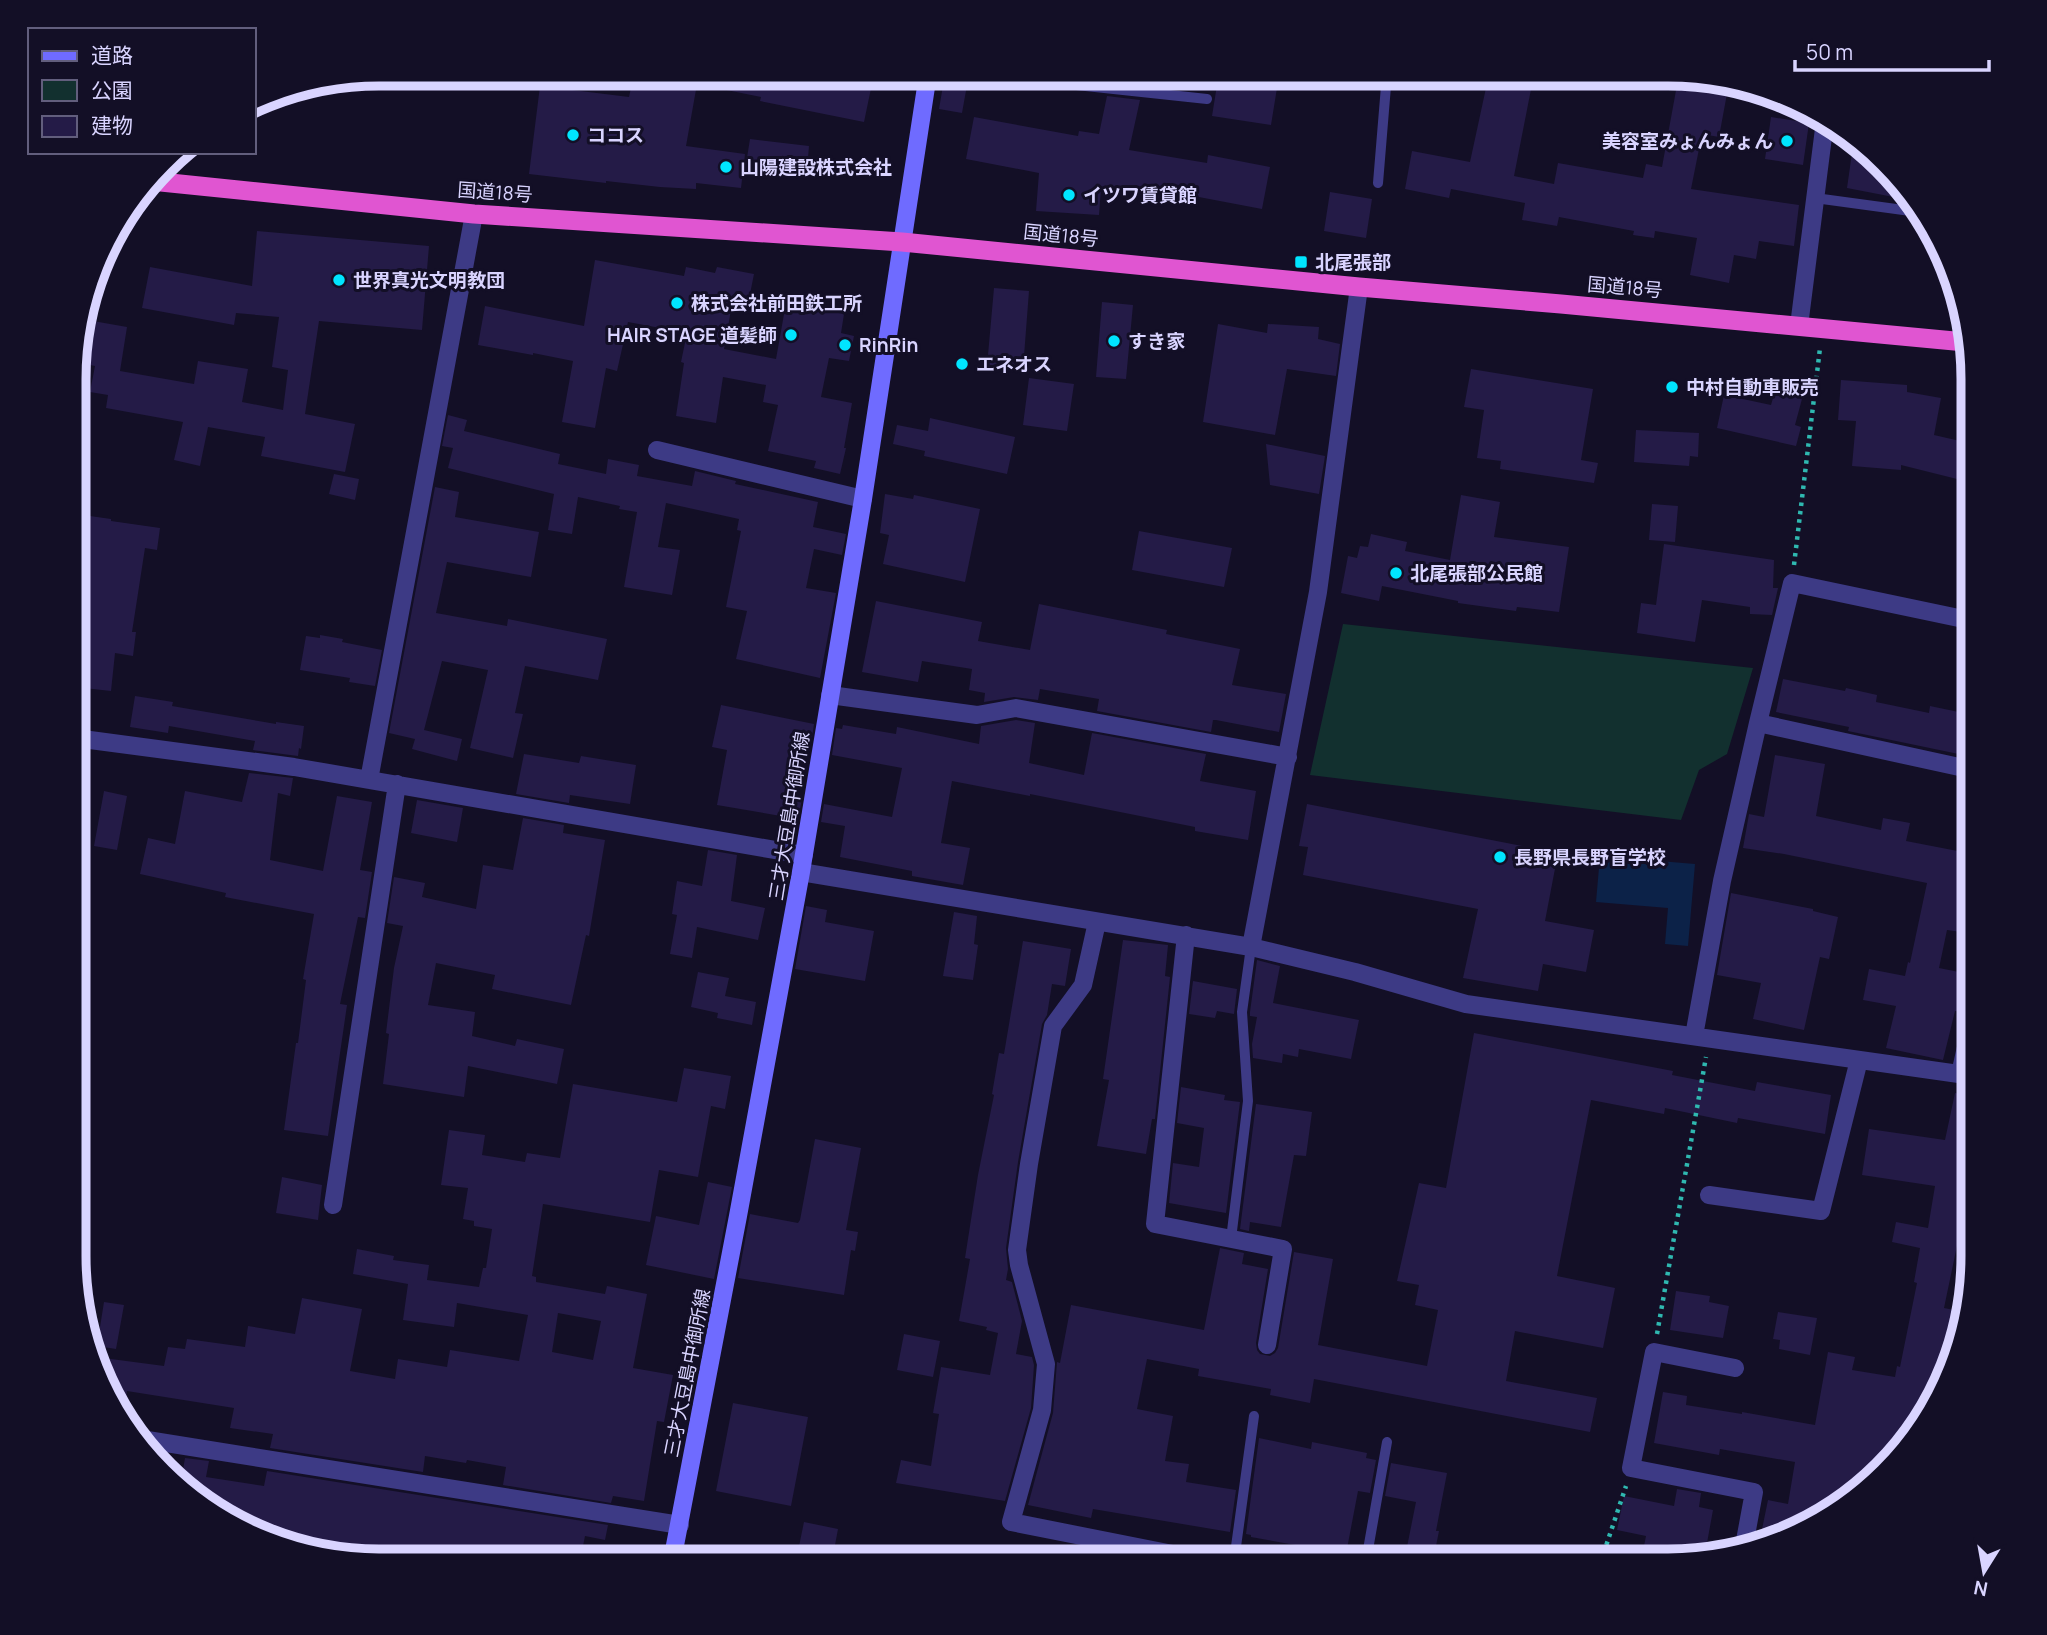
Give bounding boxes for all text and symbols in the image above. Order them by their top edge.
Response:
legend [28,28,256,154]
scale bar [1795,28,1989,72]
text: 50 m [1806,38,1853,66]
text: 道路 [91,41,133,69]
text: 公園 [91,76,133,104]
text: 建物 [91,111,133,139]
place label: ココス [587,122,644,148]
marker: ココス [565,127,581,143]
place label: 美容室みょんみょん [1602,128,1773,154]
marker: 美容室みょんみょん [1779,133,1795,149]
place label: 山陽建設株式会社 [740,154,892,180]
marker: 山陽建設株式会社 [718,159,734,175]
street label: 国道18号 [456,176,534,208]
place label: イツワ賃貸館 [1083,182,1197,208]
marker: イツワ賃貸館 [1061,187,1077,203]
street label: 国道18号 [1022,218,1100,252]
place label: 北尾張部 [1315,249,1391,275]
marker: 北尾張部 [1293,254,1309,270]
place label: 世界真光文明教団 [353,267,505,293]
street label: 国道18号 [1586,271,1664,303]
marker: 世界真光文明教団 [331,272,347,288]
place label: 株式会社前田鉄工所 [691,290,862,316]
marker: 株式会社前田鉄工所 [669,295,685,311]
place label: HAIR STAGE 道髪師 [607,322,777,348]
marker: HAIR STAGE 道髪師 [783,327,799,343]
place label: すき家 [1128,328,1185,354]
place label: RinRin [859,332,919,358]
marker: すき家 [1106,333,1122,349]
marker: RinRin [837,337,853,353]
place label: エネオス [976,351,1052,377]
marker: エネオス [954,356,970,372]
place label: 中村自動車販売 [1686,374,1819,400]
marker: 中村自動車販売 [1664,379,1680,395]
place label: 北尾張部公民館 [1410,560,1543,586]
marker: 北尾張部公民館 [1388,565,1404,581]
street label: 三才大豆島中御所線 [763,730,815,902]
place label: 長野県長野盲学校 [1514,844,1666,870]
marker: 長野県長野盲学校 [1492,849,1508,865]
street label: 三才大豆島中御所線 [658,1287,716,1459]
north arrow [1949,1537,2019,1607]
text: N [1972,1575,1990,1603]

